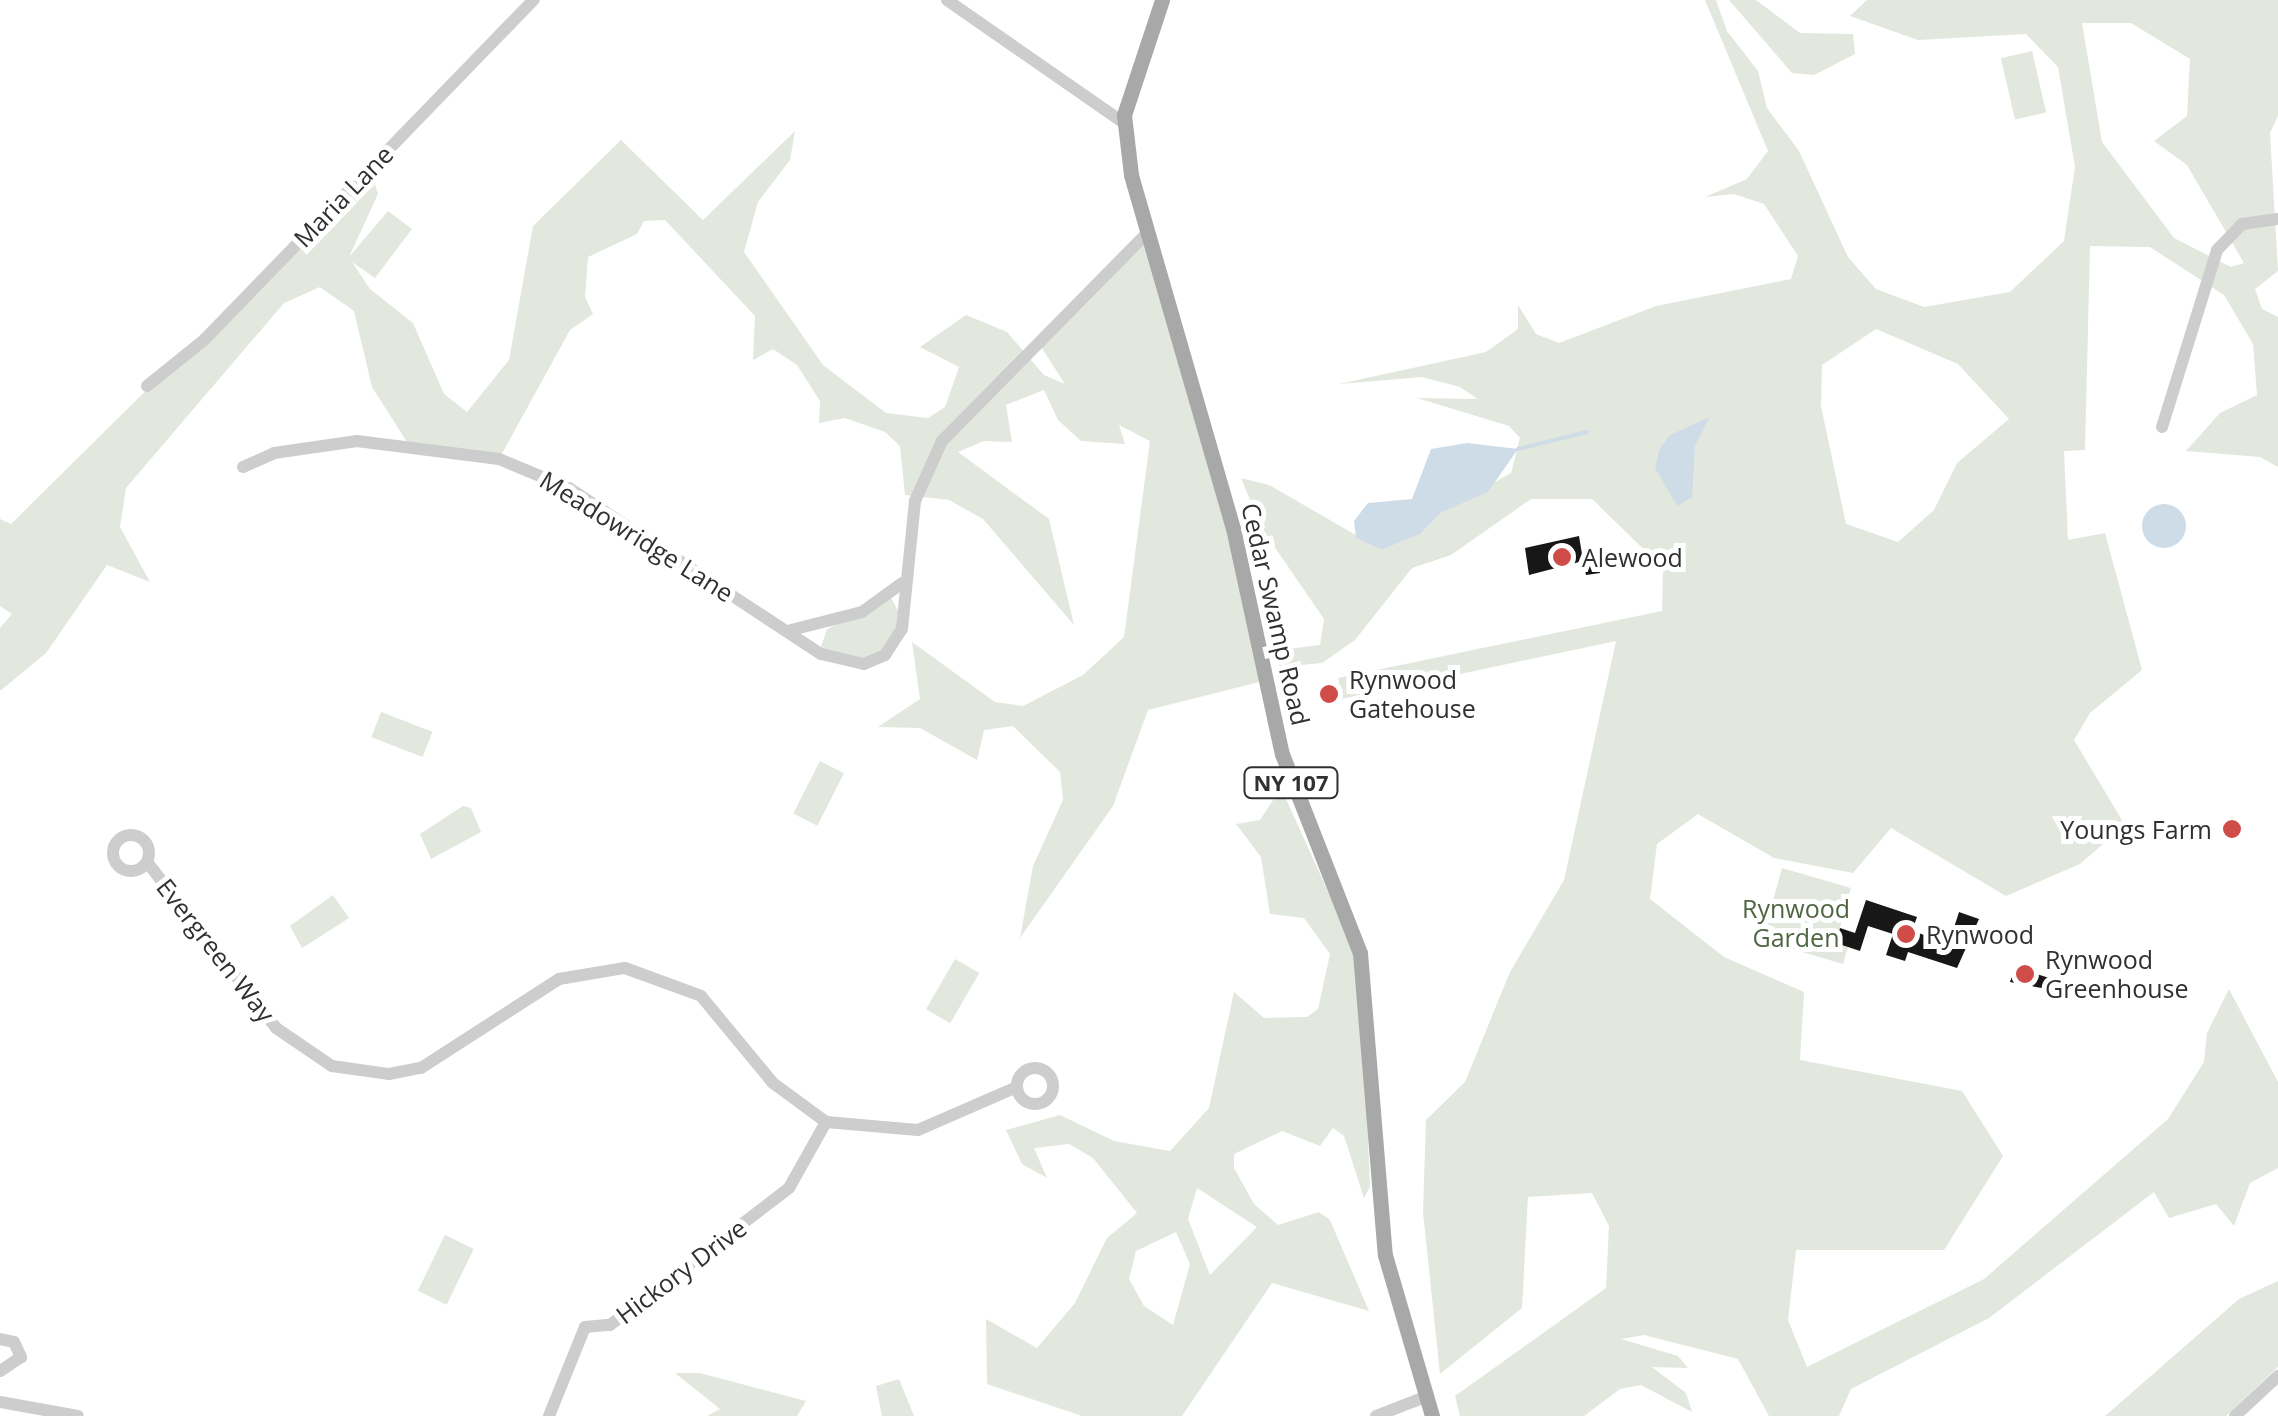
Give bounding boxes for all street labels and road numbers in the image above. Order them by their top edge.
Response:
street label: Maria Lane [287,139,399,253]
street label: Meadowridge Lane [535,464,739,608]
street label: Cedar Swamp Road [1236,500,1316,728]
road number: NY 107 [1241,766,1341,800]
street label: Evergreen Way [151,872,281,1028]
street label: Hickory Drive [610,1212,752,1330]

